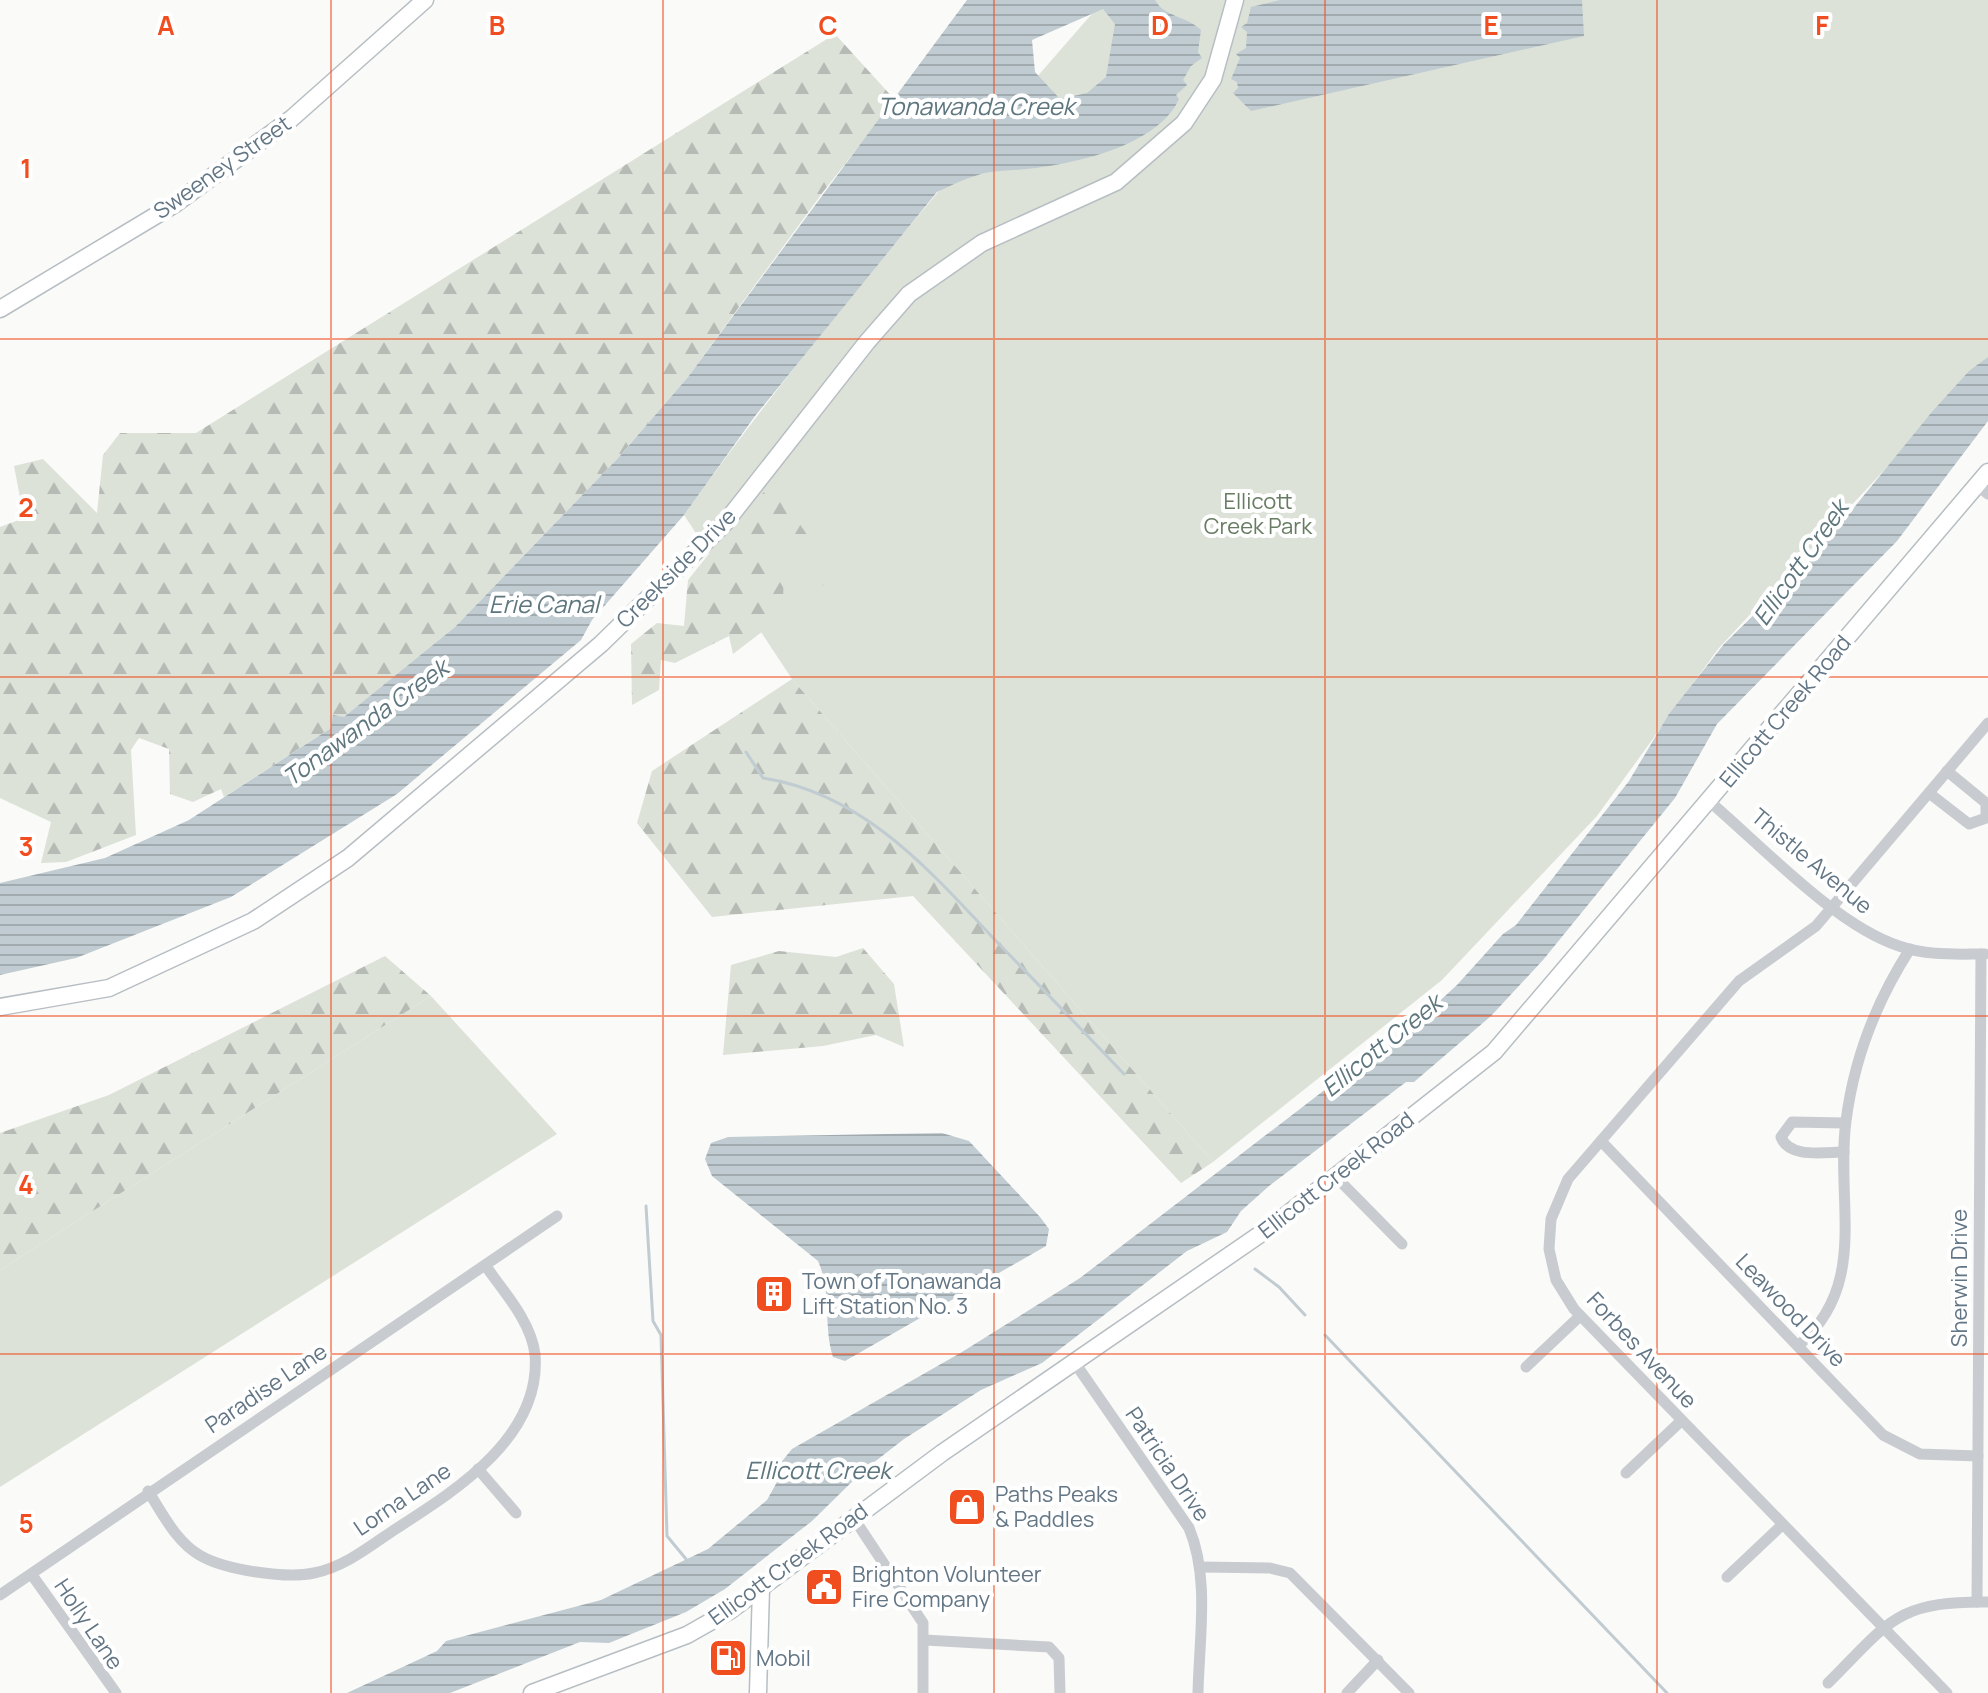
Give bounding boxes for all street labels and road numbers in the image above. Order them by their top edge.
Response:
street label: Sweeney Street [147,108,297,226]
street label: Creekside Drive [609,501,743,635]
street label: Ellicott Creek Road [1712,629,1858,793]
street label: Thistle Avenue [1745,801,1879,921]
street label: Ellicott Creek Road [1252,1105,1420,1245]
street label: Sherwin Drive [1944,1209,1974,1347]
street label: Leawood Drive [1729,1247,1853,1373]
street label: Forbes Avenue [1580,1285,1704,1415]
street label: Paradise Lane [199,1336,333,1440]
street label: Patricia Drive [1119,1401,1217,1527]
street label: Lorna Lane [348,1455,457,1543]
street label: Ellicott Creek Road [702,1496,874,1632]
street label: Holly Lane [48,1573,130,1675]

